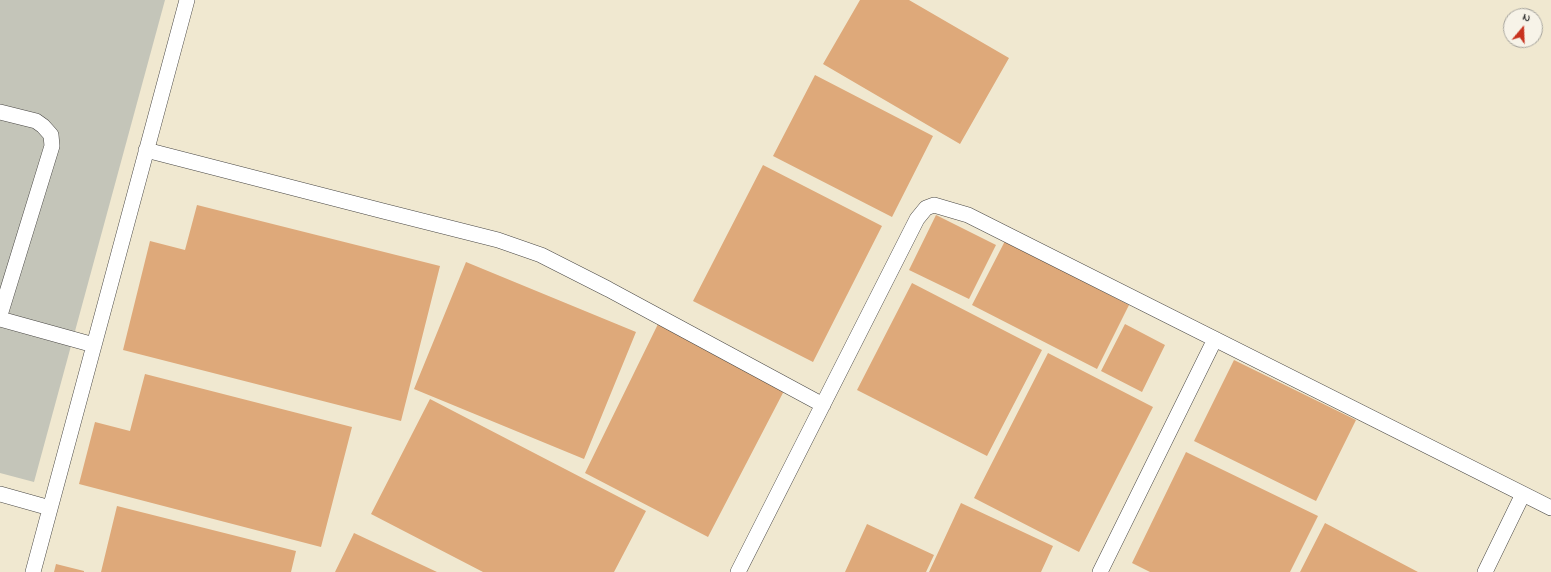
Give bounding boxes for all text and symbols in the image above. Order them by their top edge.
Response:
north arrow [1503,8,1543,48]
text: N [1520,9,1533,26]

